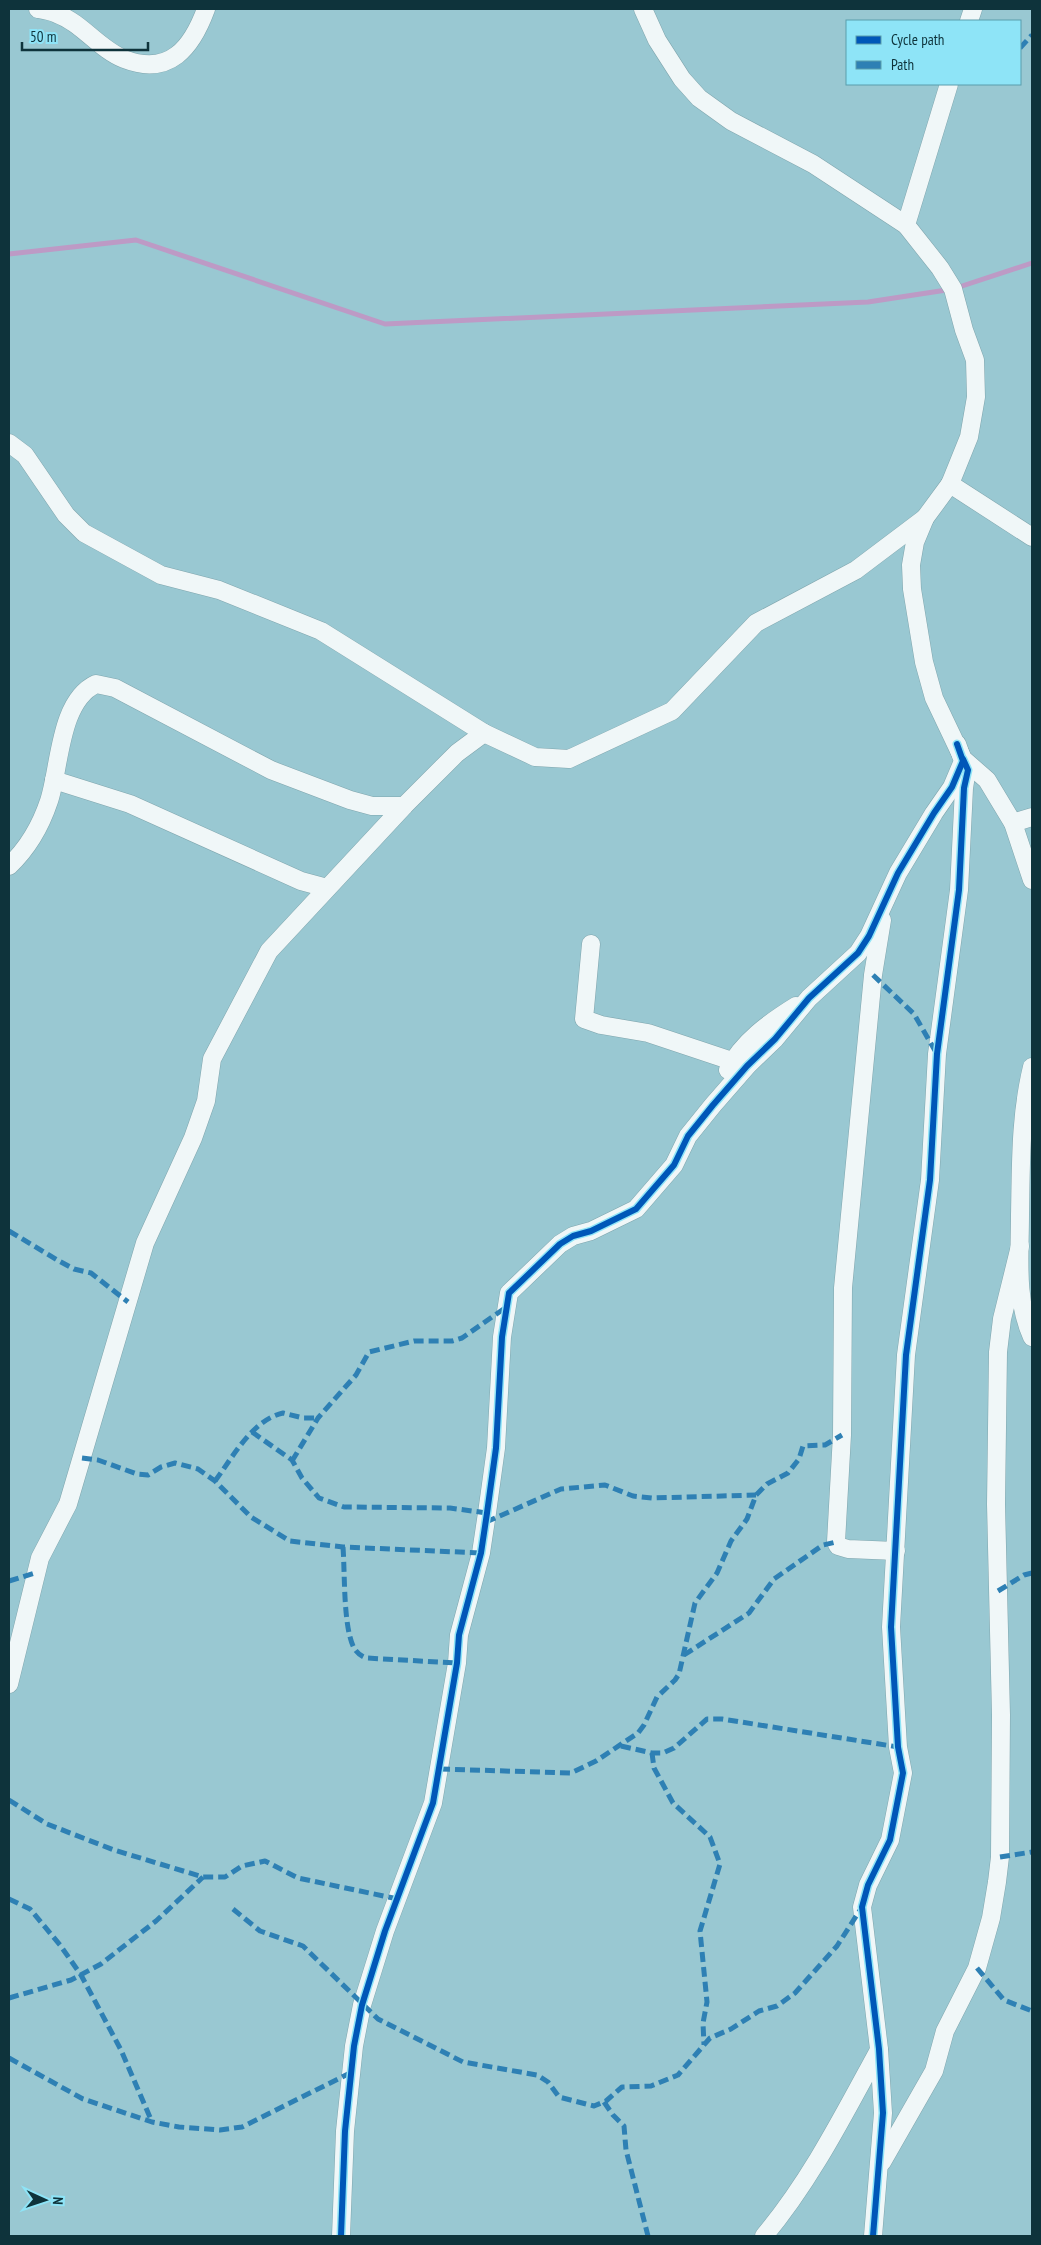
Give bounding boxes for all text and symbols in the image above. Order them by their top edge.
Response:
scale bar [22,20,149,52]
legend [846,20,1021,85]
text: 50 m [30,27,56,46]
text: Cycle path [891,30,944,49]
text: Path [891,55,914,74]
north arrow [20,2175,70,2225]
text: N [49,2196,67,2205]

